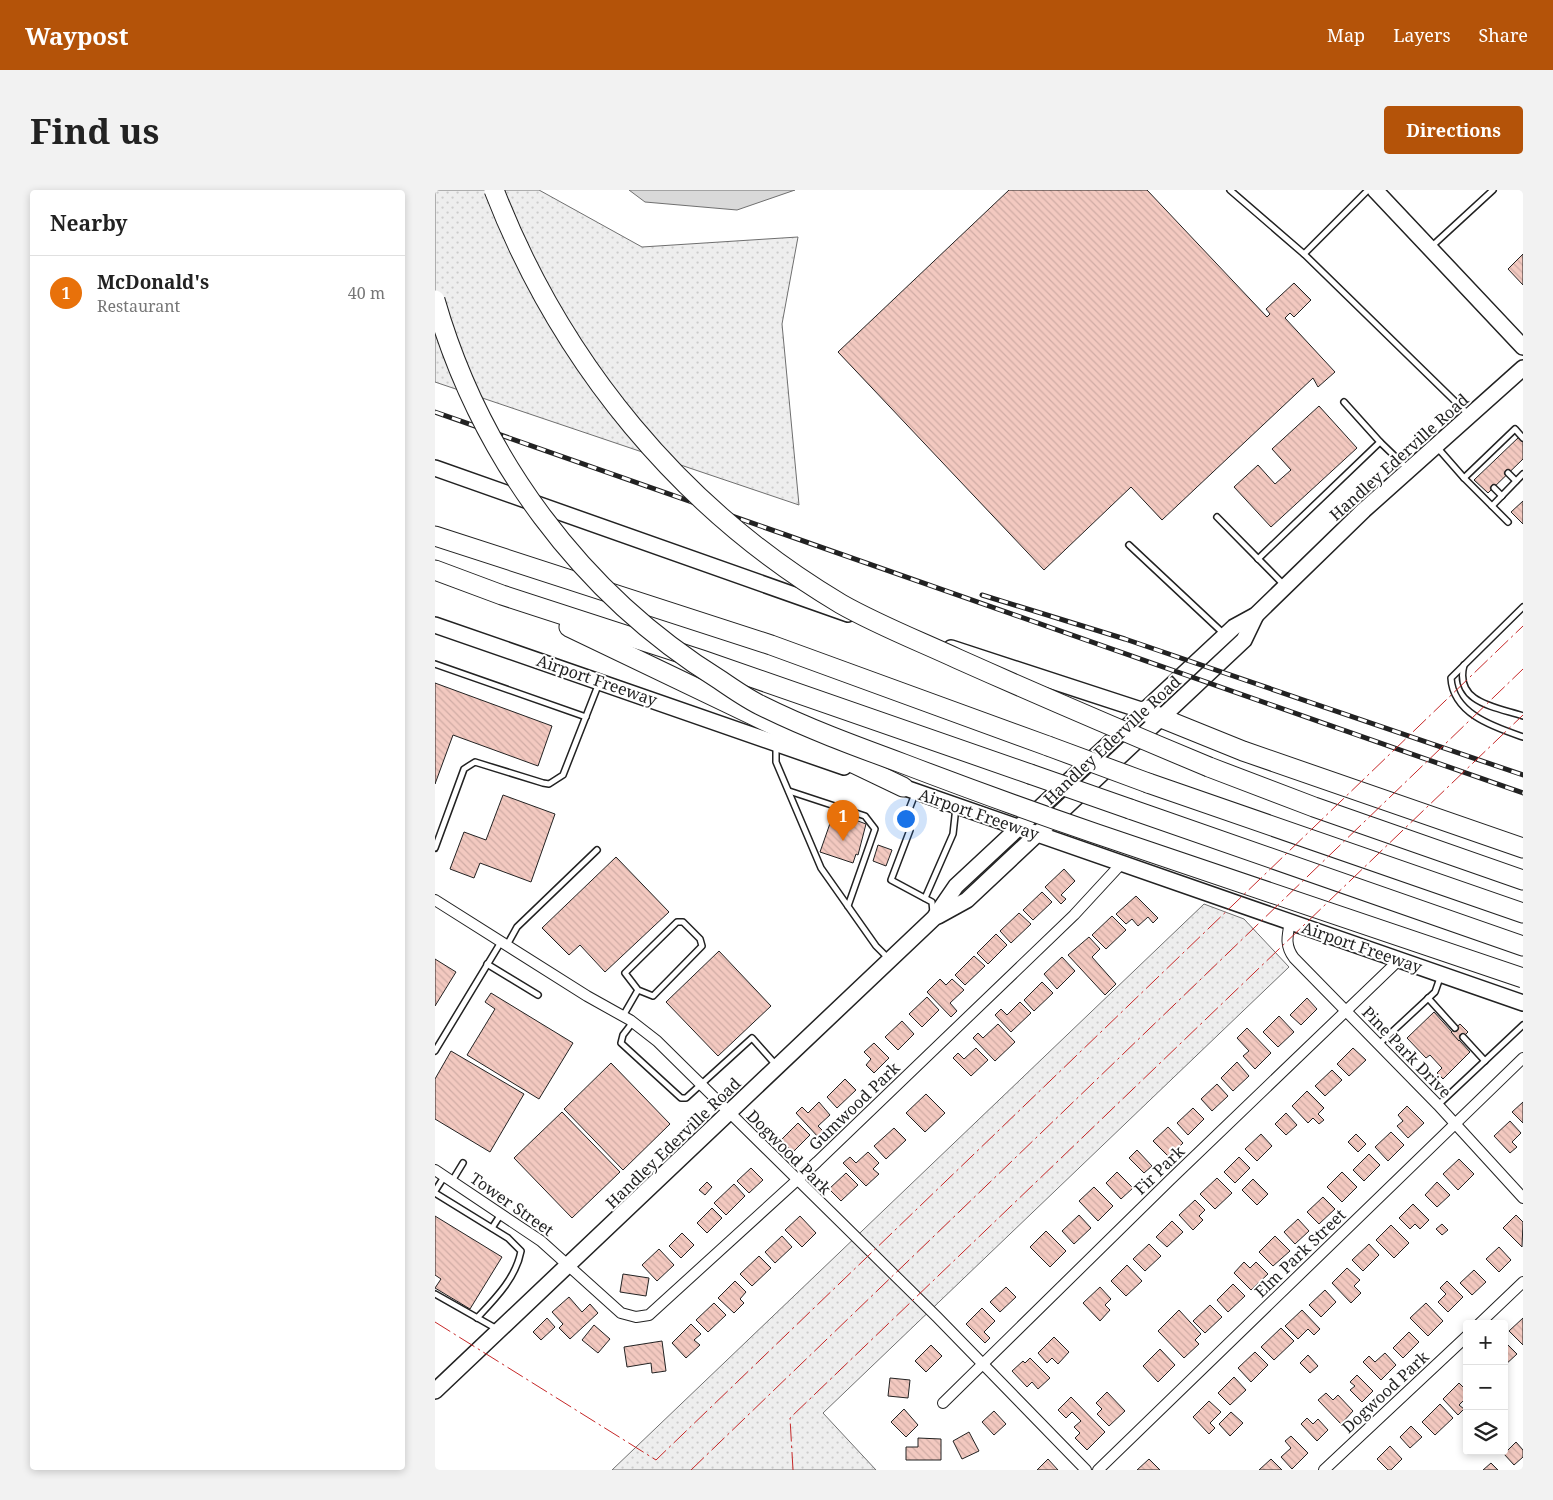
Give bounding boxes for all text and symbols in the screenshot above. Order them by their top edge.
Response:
text: Waypost [25,19,128,52]
text: Map [1327,23,1365,47]
text: Layers [1393,23,1451,47]
text: Share [1479,23,1528,47]
button: Directions [1384,106,1523,154]
text: Find us [30,107,159,154]
text: Nearby [50,209,128,237]
text: McDonald's [97,269,209,295]
text: 1 [61,282,71,304]
text: 40 m [348,282,385,304]
text: Restaurant [97,295,180,317]
street label: Handley Ederville Road [1325,388,1473,525]
street label: Airport Freeway [534,649,661,711]
street label: Handley Ederville Road [1039,670,1185,809]
street label: Airport Freeway [916,783,1043,845]
pin: 1 [827,800,859,841]
your location [893,806,919,832]
street label: Airport Freeway [1299,916,1426,978]
street label: Pine Park Drive [1358,1001,1456,1103]
street label: Gumwood Park [804,1056,905,1155]
street label: Handley Ederville Road [601,1072,746,1213]
street label: Dogwood Park [742,1105,837,1200]
street label: Fir Park [1129,1140,1189,1199]
street label: Tower Street [466,1167,558,1241]
street label: Elm Park Street [1250,1204,1351,1302]
map controls [1463,1320,1508,1455]
button: + [1463,1320,1508,1365]
street label: Dogwood Park [1337,1346,1434,1438]
button: − [1463,1365,1508,1410]
button: layers [1463,1410,1508,1455]

